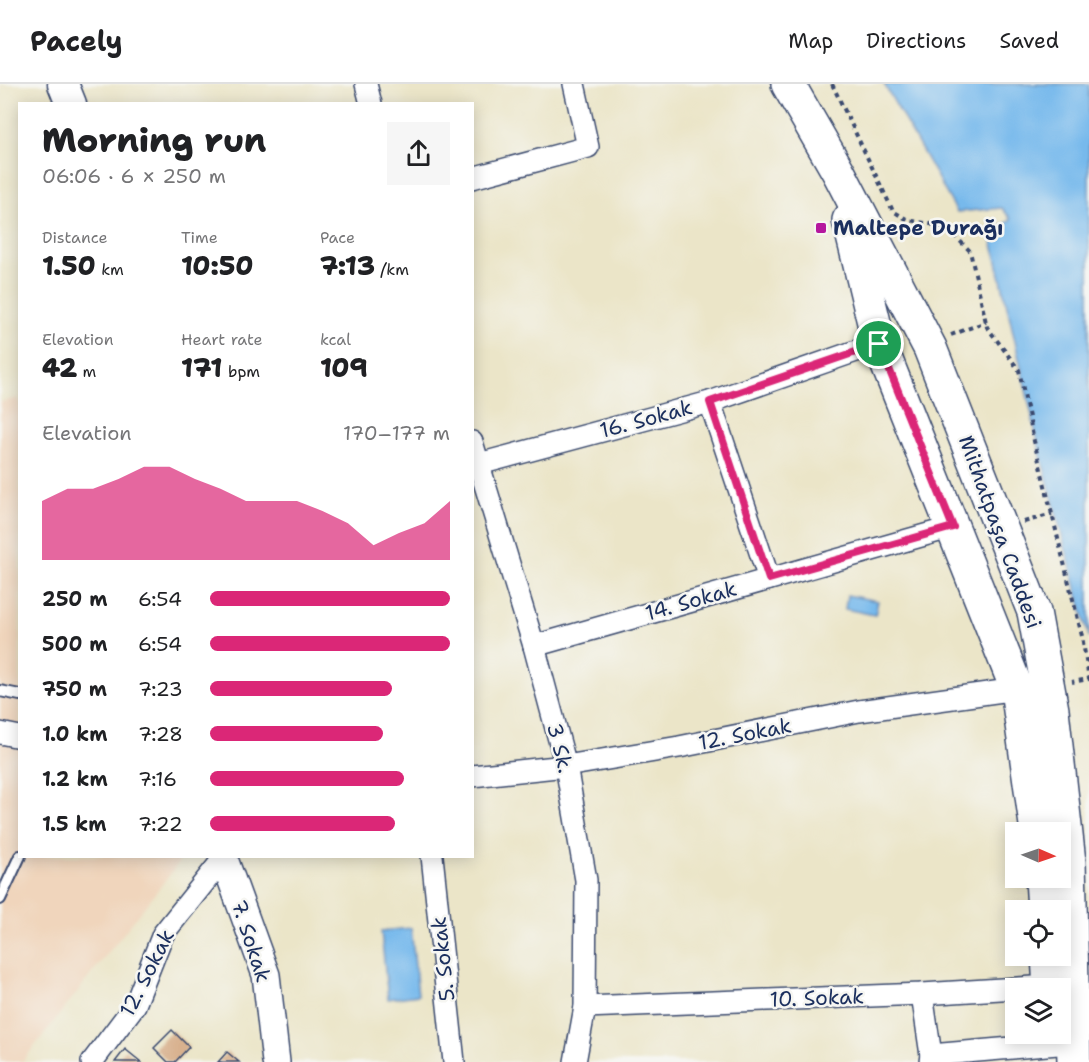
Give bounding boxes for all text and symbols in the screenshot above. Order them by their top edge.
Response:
text: Pacely [30,22,123,60]
text: Map [788,27,833,55]
text: Directions [866,27,966,55]
text: Saved [999,27,1059,55]
text: Morning run [42,118,266,163]
button: share [387,122,450,185]
text: 06:06 · 6 × 250 m [42,163,226,189]
place label: Maltepe Durağı [833,214,1004,242]
marker: Maltepe Durağı [814,221,828,235]
text: Distance [42,227,108,248]
text: Time [181,227,218,248]
text: Pace [320,227,355,248]
text: 1.50 [42,248,96,283]
text: 10:50 [181,248,254,283]
text: 7:13 [320,248,375,283]
text: km [96,259,124,280]
text: /km [375,259,409,280]
pin [853,318,904,369]
icon: arrive [862,327,895,360]
text: Elevation [42,329,114,350]
text: Heart rate [181,329,263,350]
text: kcal [320,329,351,350]
text: 42 [42,350,77,385]
text: 171 [181,350,223,385]
text: 109 [320,350,368,385]
text: m [77,361,96,382]
text: bpm [223,361,260,382]
street label: 16. Sokak [597,393,695,445]
text: Elevation [42,420,132,446]
text: 170–177 m [343,420,450,446]
street label: Mithatpaşa Caddesi [952,431,1048,633]
street label: 14. Sokak [642,575,740,627]
text: 250 m [42,586,107,612]
text: 6:54 [138,586,182,612]
text: 500 m [42,631,108,657]
text: 6:54 [138,631,182,657]
text: 750 m [42,676,107,702]
text: 7:23 [138,676,183,702]
street label: 12. Sokak [696,711,794,757]
street label: 3 Sk. [540,720,580,776]
text: 1.0 km [42,721,107,747]
text: 7:28 [138,721,183,747]
text: 1.2 km [42,766,108,792]
text: 7:16 [138,766,177,792]
text: 1.5 km [42,811,106,837]
text: 7:22 [138,811,183,837]
north arrow [1005,822,1071,888]
map controls [1005,822,1071,1044]
street label: 7. Sokak [224,896,278,986]
button: locate [1005,900,1071,966]
street label: 5. Sokak [425,915,461,1003]
street label: 12. Sokak [113,925,181,1021]
button: layers [1005,978,1071,1044]
street label: 10. Sokak [769,982,865,1014]

